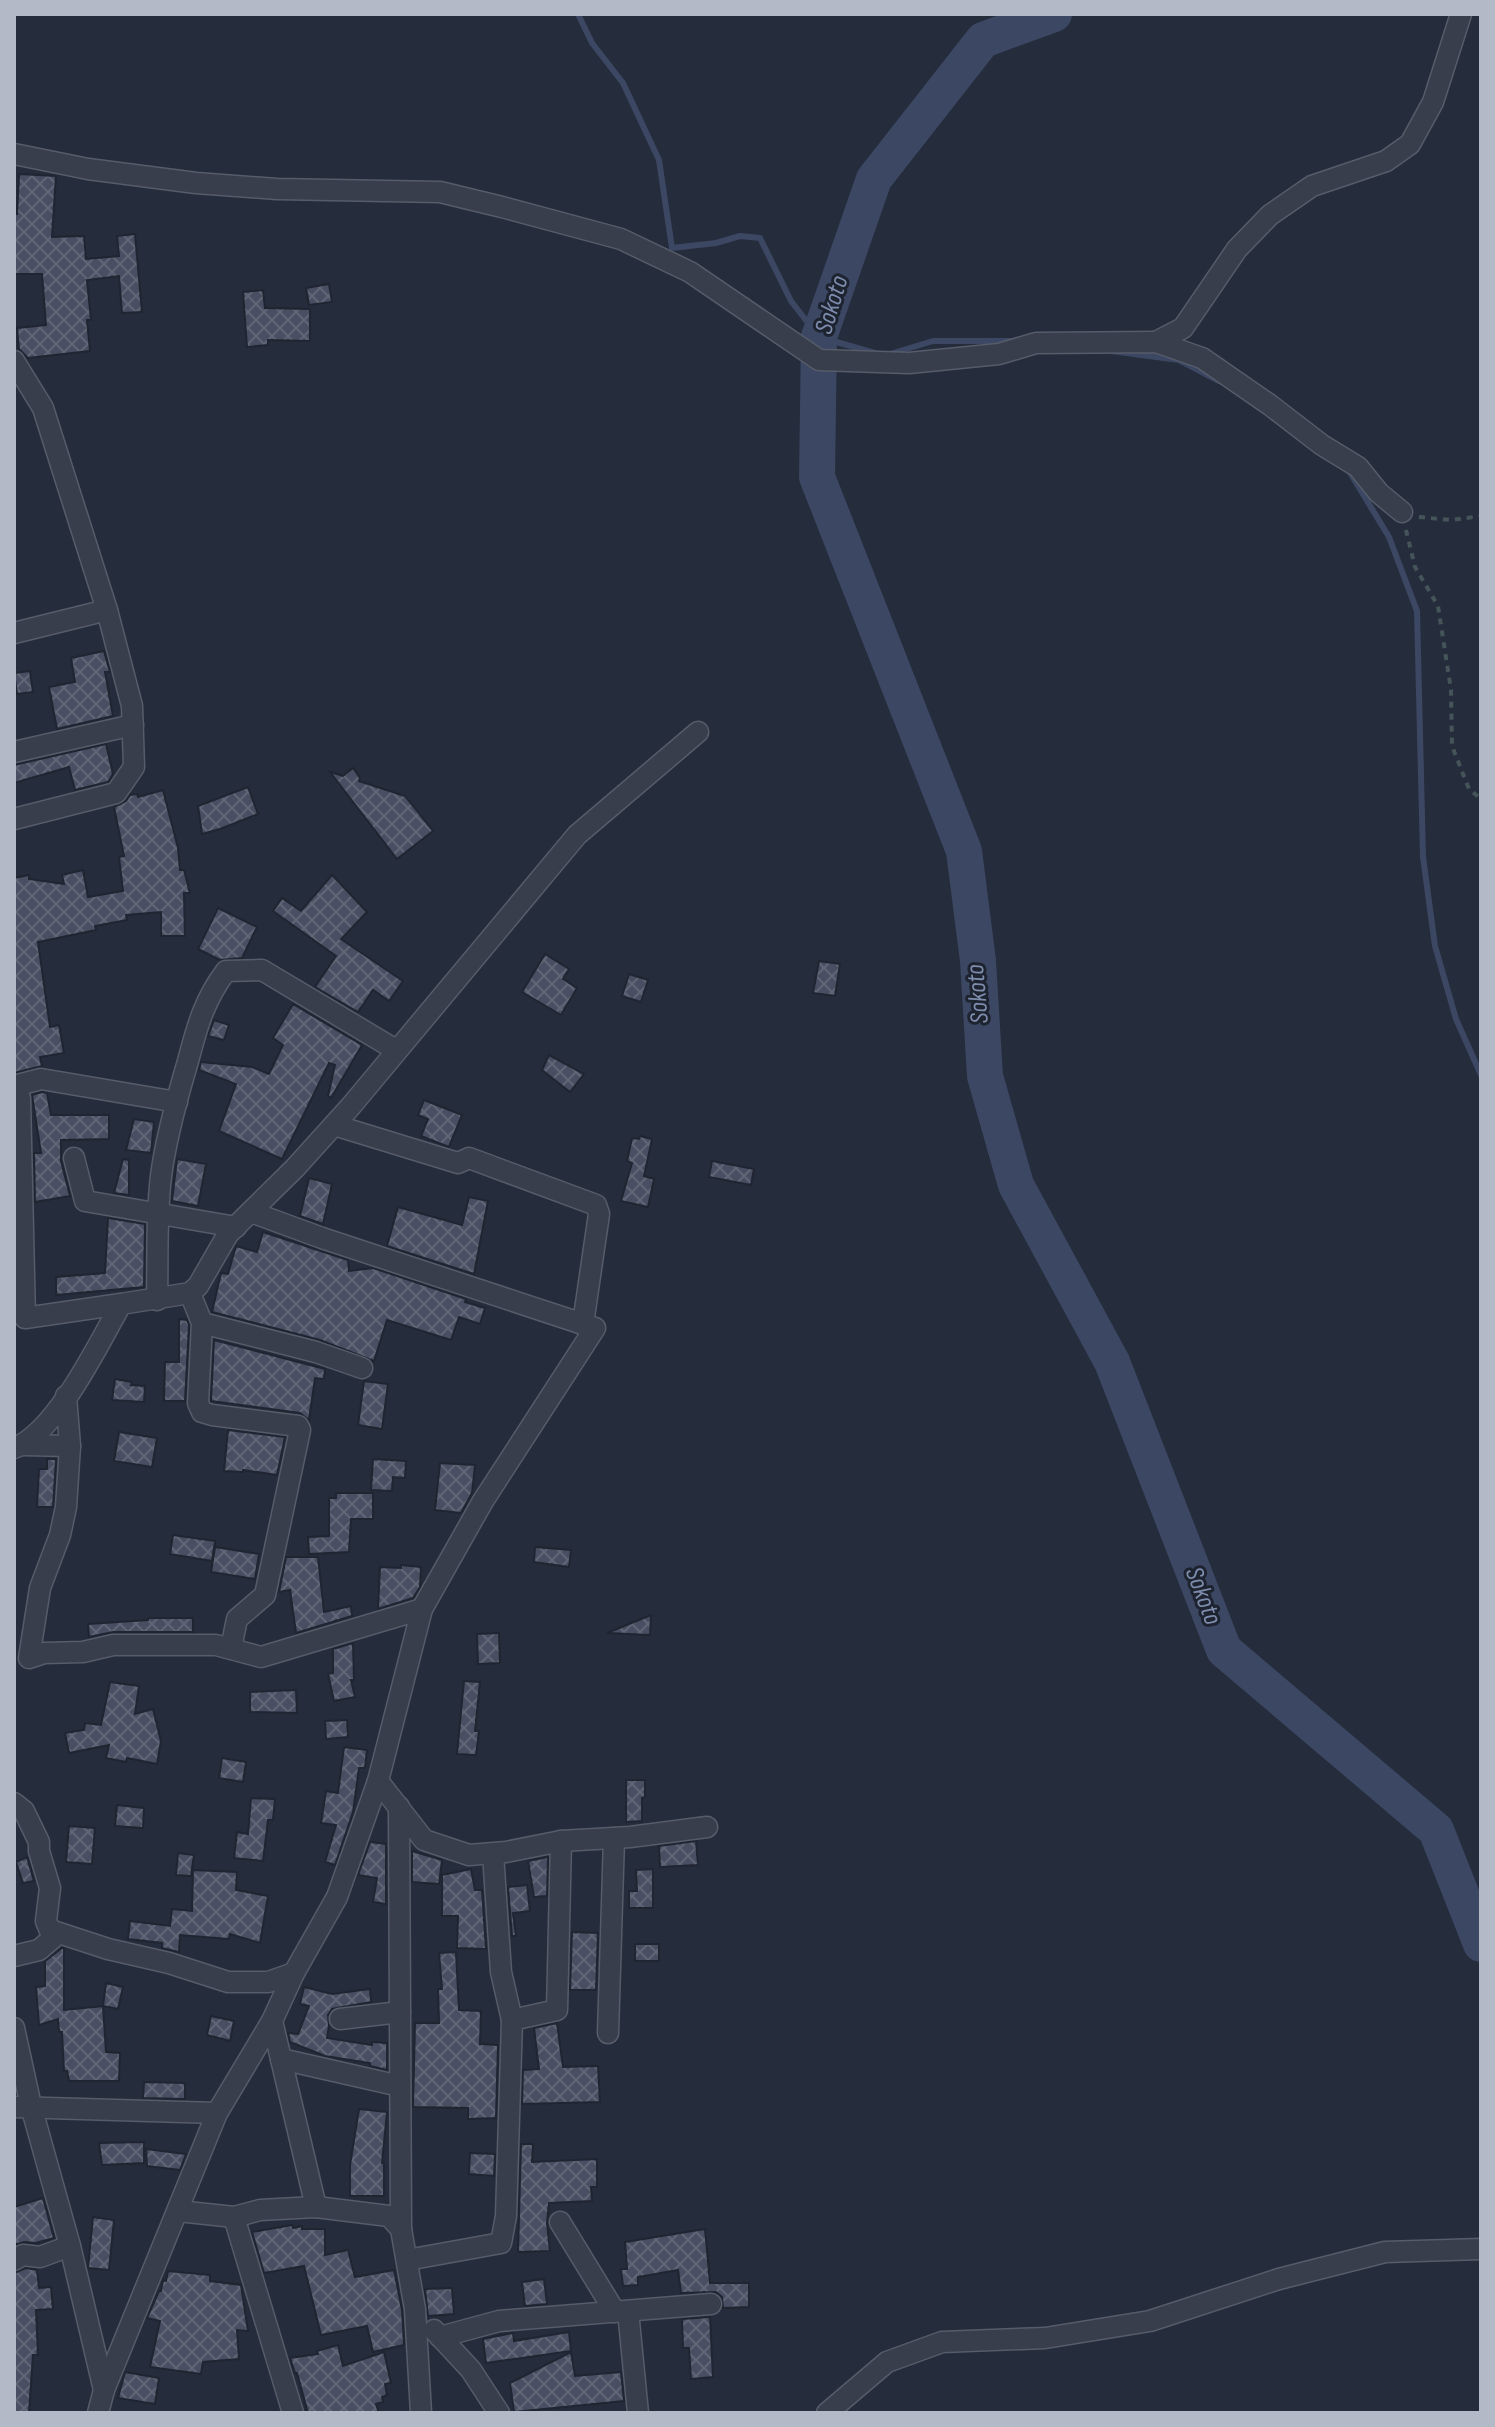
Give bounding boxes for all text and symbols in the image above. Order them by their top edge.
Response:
water label: Sokoto [808,272,856,338]
water label: Sokoto [960,963,996,1025]
water label: Sokoto [1178,1563,1228,1630]

